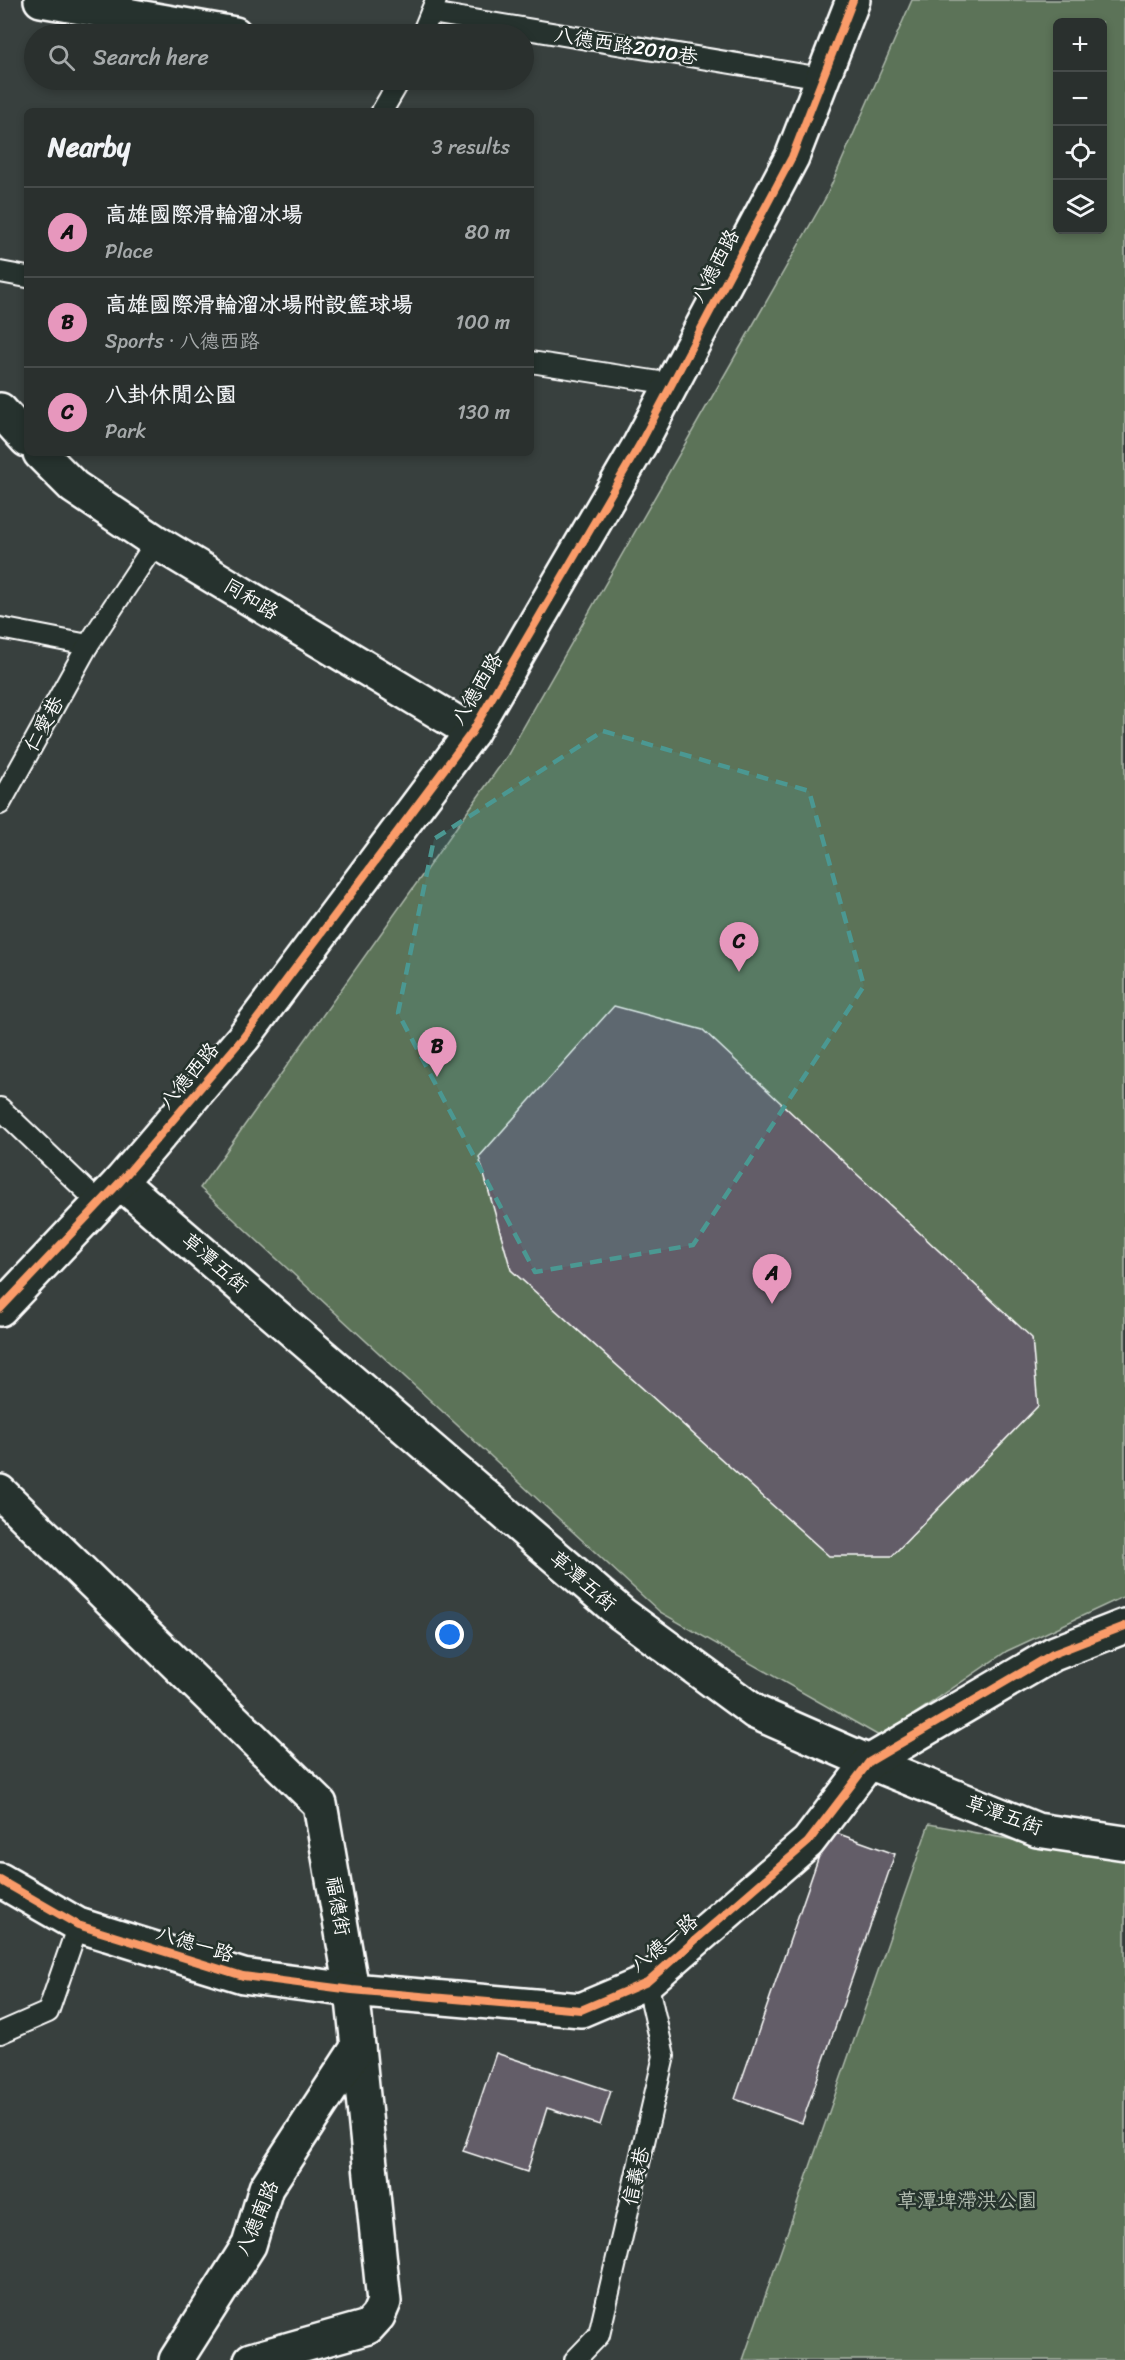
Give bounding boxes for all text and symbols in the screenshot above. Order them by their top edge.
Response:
street label: 八德西路2010巷 [551,17,702,75]
map controls [1053,18,1107,234]
button: + [1053,18,1107,72]
search box [24,24,534,90]
text: Search here [93,38,209,77]
icon: search [45,41,78,74]
button: − [1053,72,1107,126]
text: Nearby [48,124,130,170]
button: locate [1053,126,1107,180]
text: 3 results [432,130,510,165]
button: layers [1053,180,1107,234]
text: 高雄國際滑輪溜冰場 [105,195,303,234]
text: A [61,215,74,250]
text: 80 m [465,215,510,250]
street label: 八德西路 [681,222,750,310]
text: Place [105,234,153,269]
text: 高雄國際滑輪溜冰場附設籃球場 [105,285,413,324]
text: B [61,305,74,340]
text: 100 m [456,305,510,340]
text: Sports · 八德西路 [105,324,260,359]
text: 八卦休閒公園 [105,375,237,414]
text: C [61,395,74,430]
text: 130 m [457,395,510,430]
text: Park [105,414,146,449]
street label: 同和路 [216,569,287,630]
street label: 八德西路 [441,645,513,732]
street label: 仁愛巷 [14,688,74,759]
pin: C [720,922,758,972]
pin: B [418,1028,456,1077]
street label: 八德西路 [150,1033,229,1118]
street label: 草潭五街 [173,1224,257,1302]
pin: A [752,1254,792,1304]
street label: 草潭五街 [541,1542,625,1620]
your location [435,1620,464,1649]
street label: 草潭五街 [960,1785,1048,1845]
street label: 福德街 [316,1873,360,1939]
street label: 八德一路 [622,1904,707,1982]
street label: 八德一路 [152,1916,239,1973]
street label: 信義巷 [612,2142,660,2209]
street label: 八德南路 [225,2173,289,2262]
park label: 草潭埤滯洪公園 [897,2183,1037,2218]

